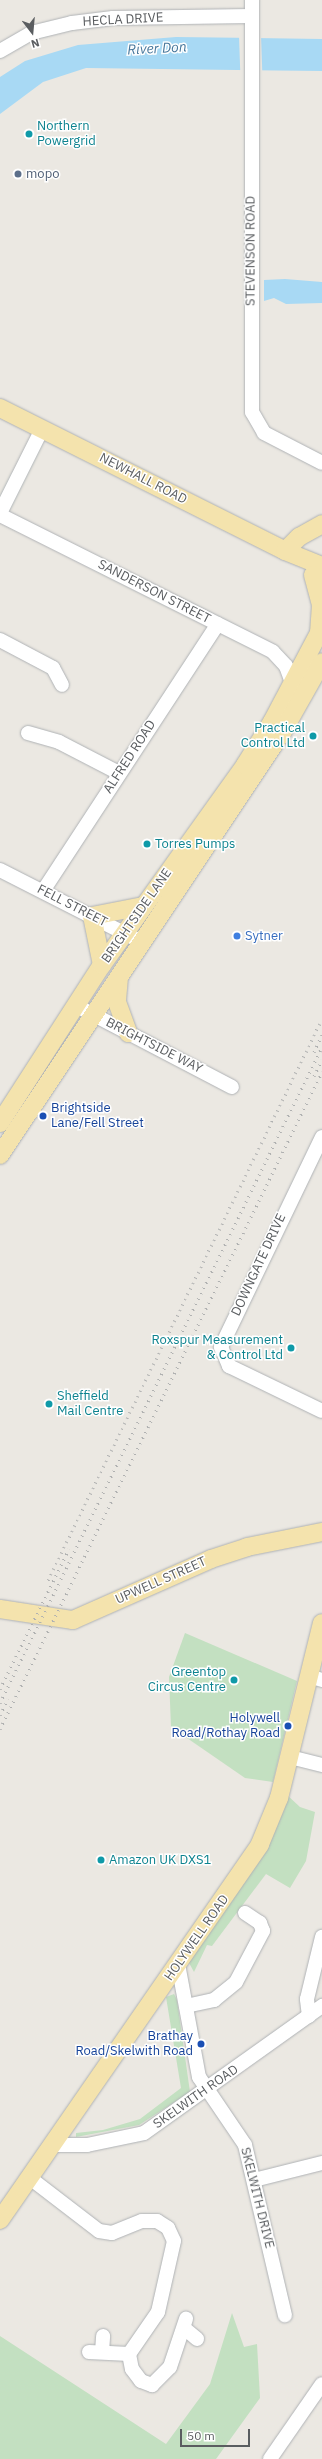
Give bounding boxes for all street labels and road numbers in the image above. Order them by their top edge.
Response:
street label: HECLA DRIVE [82,10,164,30]
street label: STEVENSON ROAD [243,196,259,306]
street label: NEWHALL ROAD [97,450,189,508]
street label: SANDERSON STREET [95,557,213,627]
street label: ALFRED ROAD [101,718,159,796]
street label: BRIGHTSIDE LANE [99,866,175,966]
street label: FELL STREET [34,882,110,930]
street label: BRIGHTSIDE WAY [103,1015,205,1077]
street label: DOWNGATE DRIVE [228,1211,290,1319]
street label: UPWELL STREET [113,1554,209,1608]
street label: HOLYWELL ROAD [162,1892,232,1984]
street label: SKELWITH ROAD [150,2062,242,2132]
street label: SKELWITH DRIVE [237,2146,277,2250]

